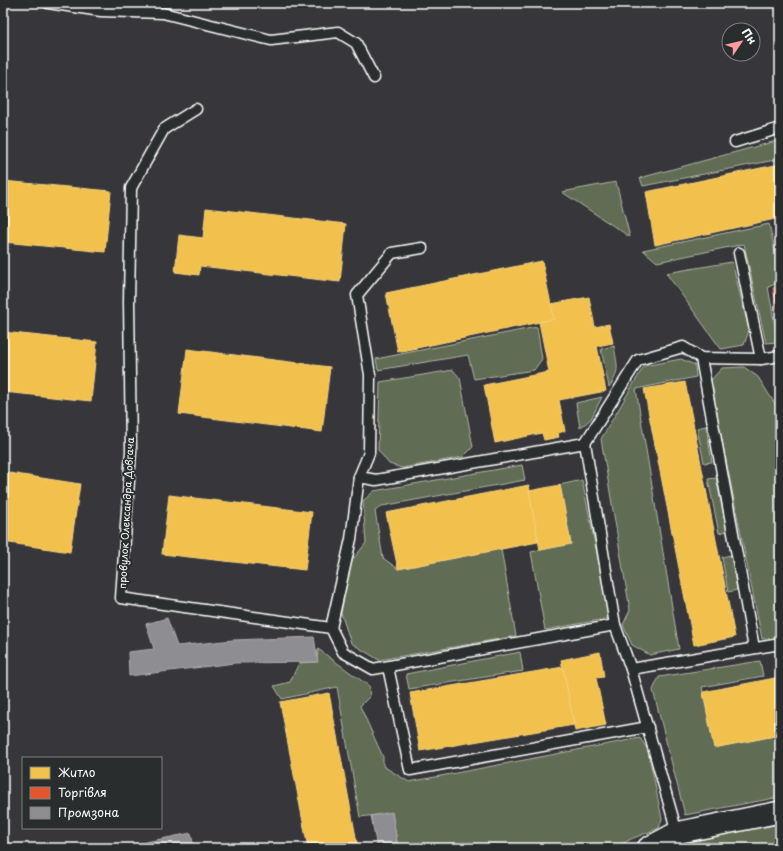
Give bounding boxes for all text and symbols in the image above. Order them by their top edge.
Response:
north arrow [721,22,761,62]
text: Пн [738,25,761,47]
street label: провулок Олександра Довгача [114,436,138,589]
legend [22,757,162,829]
text: Житло [58,763,96,781]
text: Торгівля [58,783,107,801]
text: Промзона [58,803,120,821]

